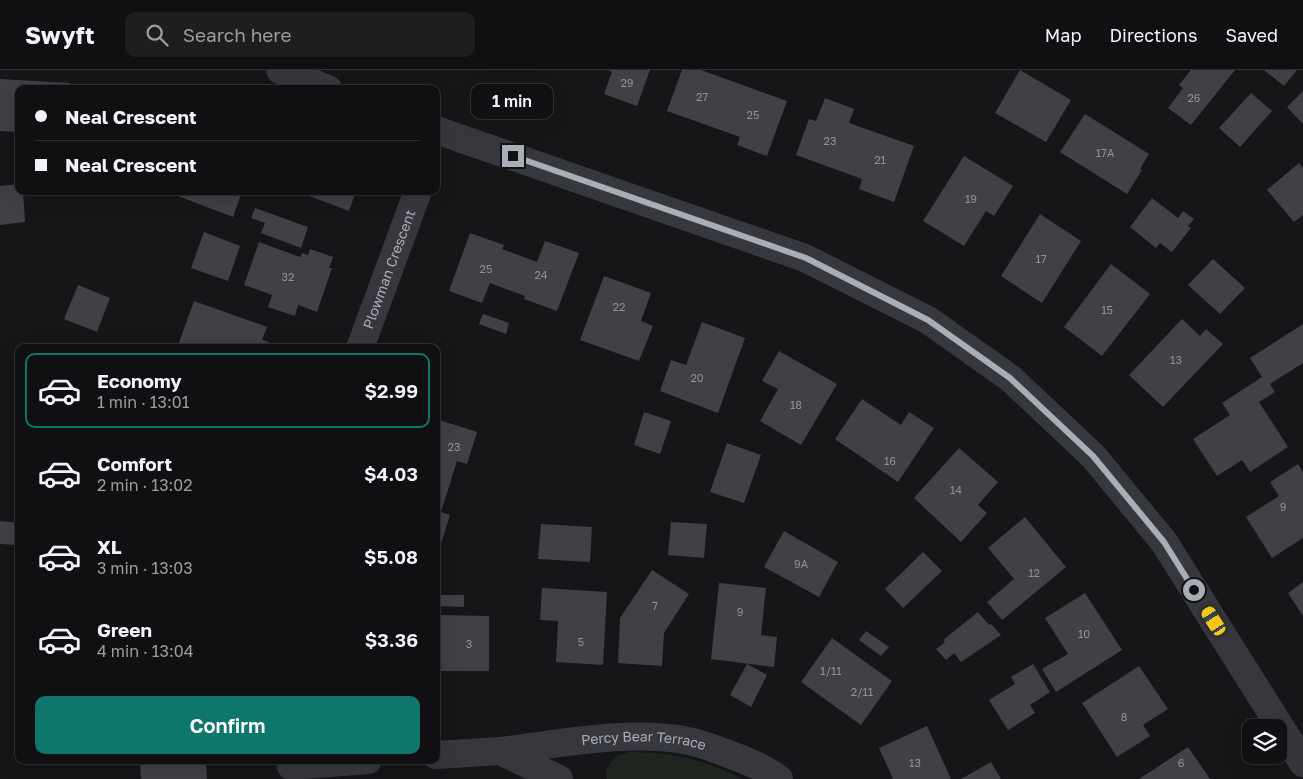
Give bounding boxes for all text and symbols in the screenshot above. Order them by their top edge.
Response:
search box [125,12,475,57]
text: Swyft [25,20,95,49]
icon: search [143,21,171,49]
text: Search here [183,23,292,46]
text: Map [1045,24,1081,46]
text: Directions [1109,24,1197,46]
text: Saved [1225,24,1278,46]
house number: 29 [620,76,634,89]
callout: 1 min [472,83,554,118]
house number: 27 [696,90,708,103]
text: 1 min [492,91,532,111]
house number: 26 [1187,91,1201,104]
text: Neal Crescent [65,105,196,128]
house number: 25 [747,108,759,121]
house number: 23 [824,134,836,147]
route end [502,145,524,167]
house number: 17A [1096,146,1115,159]
text: Neal Crescent [65,153,196,176]
house number: 21 [874,153,886,166]
house number: 19 [965,192,977,205]
street label: Plowman Crescent [359,207,418,331]
house number: 17 [1035,252,1047,265]
house number: 25 [480,262,492,275]
house number: 24 [534,268,548,281]
house number: 32 [282,270,294,283]
house number: 22 [613,300,625,313]
house number: 15 [1101,303,1113,316]
house number: 13 [1170,353,1182,366]
icon: car [37,368,82,413]
text: Economy [97,369,182,392]
house number: 20 [690,371,704,384]
text: $2.99 [364,379,418,402]
text: 1 min · 13:01 [97,392,189,412]
house number: 18 [790,398,802,411]
house number: 23 [448,440,460,453]
icon: car [37,451,82,496]
text: Comfort [97,452,172,475]
house number: 16 [884,454,896,467]
text: $4.03 [364,462,418,485]
text: 2 min · 13:02 [97,475,193,495]
house number: 14 [950,483,962,496]
house number: 9 [1280,500,1286,513]
icon: car [37,534,82,579]
text: XL [97,535,122,558]
text: $5.08 [364,545,418,568]
house number: 9A [794,557,809,570]
text: 3 min · 13:03 [97,558,193,578]
house number: 12 [1028,566,1040,579]
route start [1183,579,1205,601]
house number: 7 [652,599,658,612]
car [1199,604,1228,638]
house number: 9 [737,605,743,618]
icon: car [37,617,82,662]
text: Green [97,618,152,641]
house number: 10 [1078,627,1090,640]
text: $3.36 [365,628,418,651]
house number: 5 [578,635,584,648]
house number: 3 [466,637,472,650]
text: 4 min · 13:04 [97,641,193,661]
house number: 1/11 [820,664,842,677]
house number: 2/11 [851,685,873,698]
button: Confirm [35,696,420,754]
house number: 8 [1121,710,1128,723]
map controls [1242,719,1287,764]
button: layers [1242,719,1287,764]
street label: Percy Bear Terrace [580,727,708,753]
house number: 13 [909,756,921,769]
house number: 6 [1178,756,1185,769]

